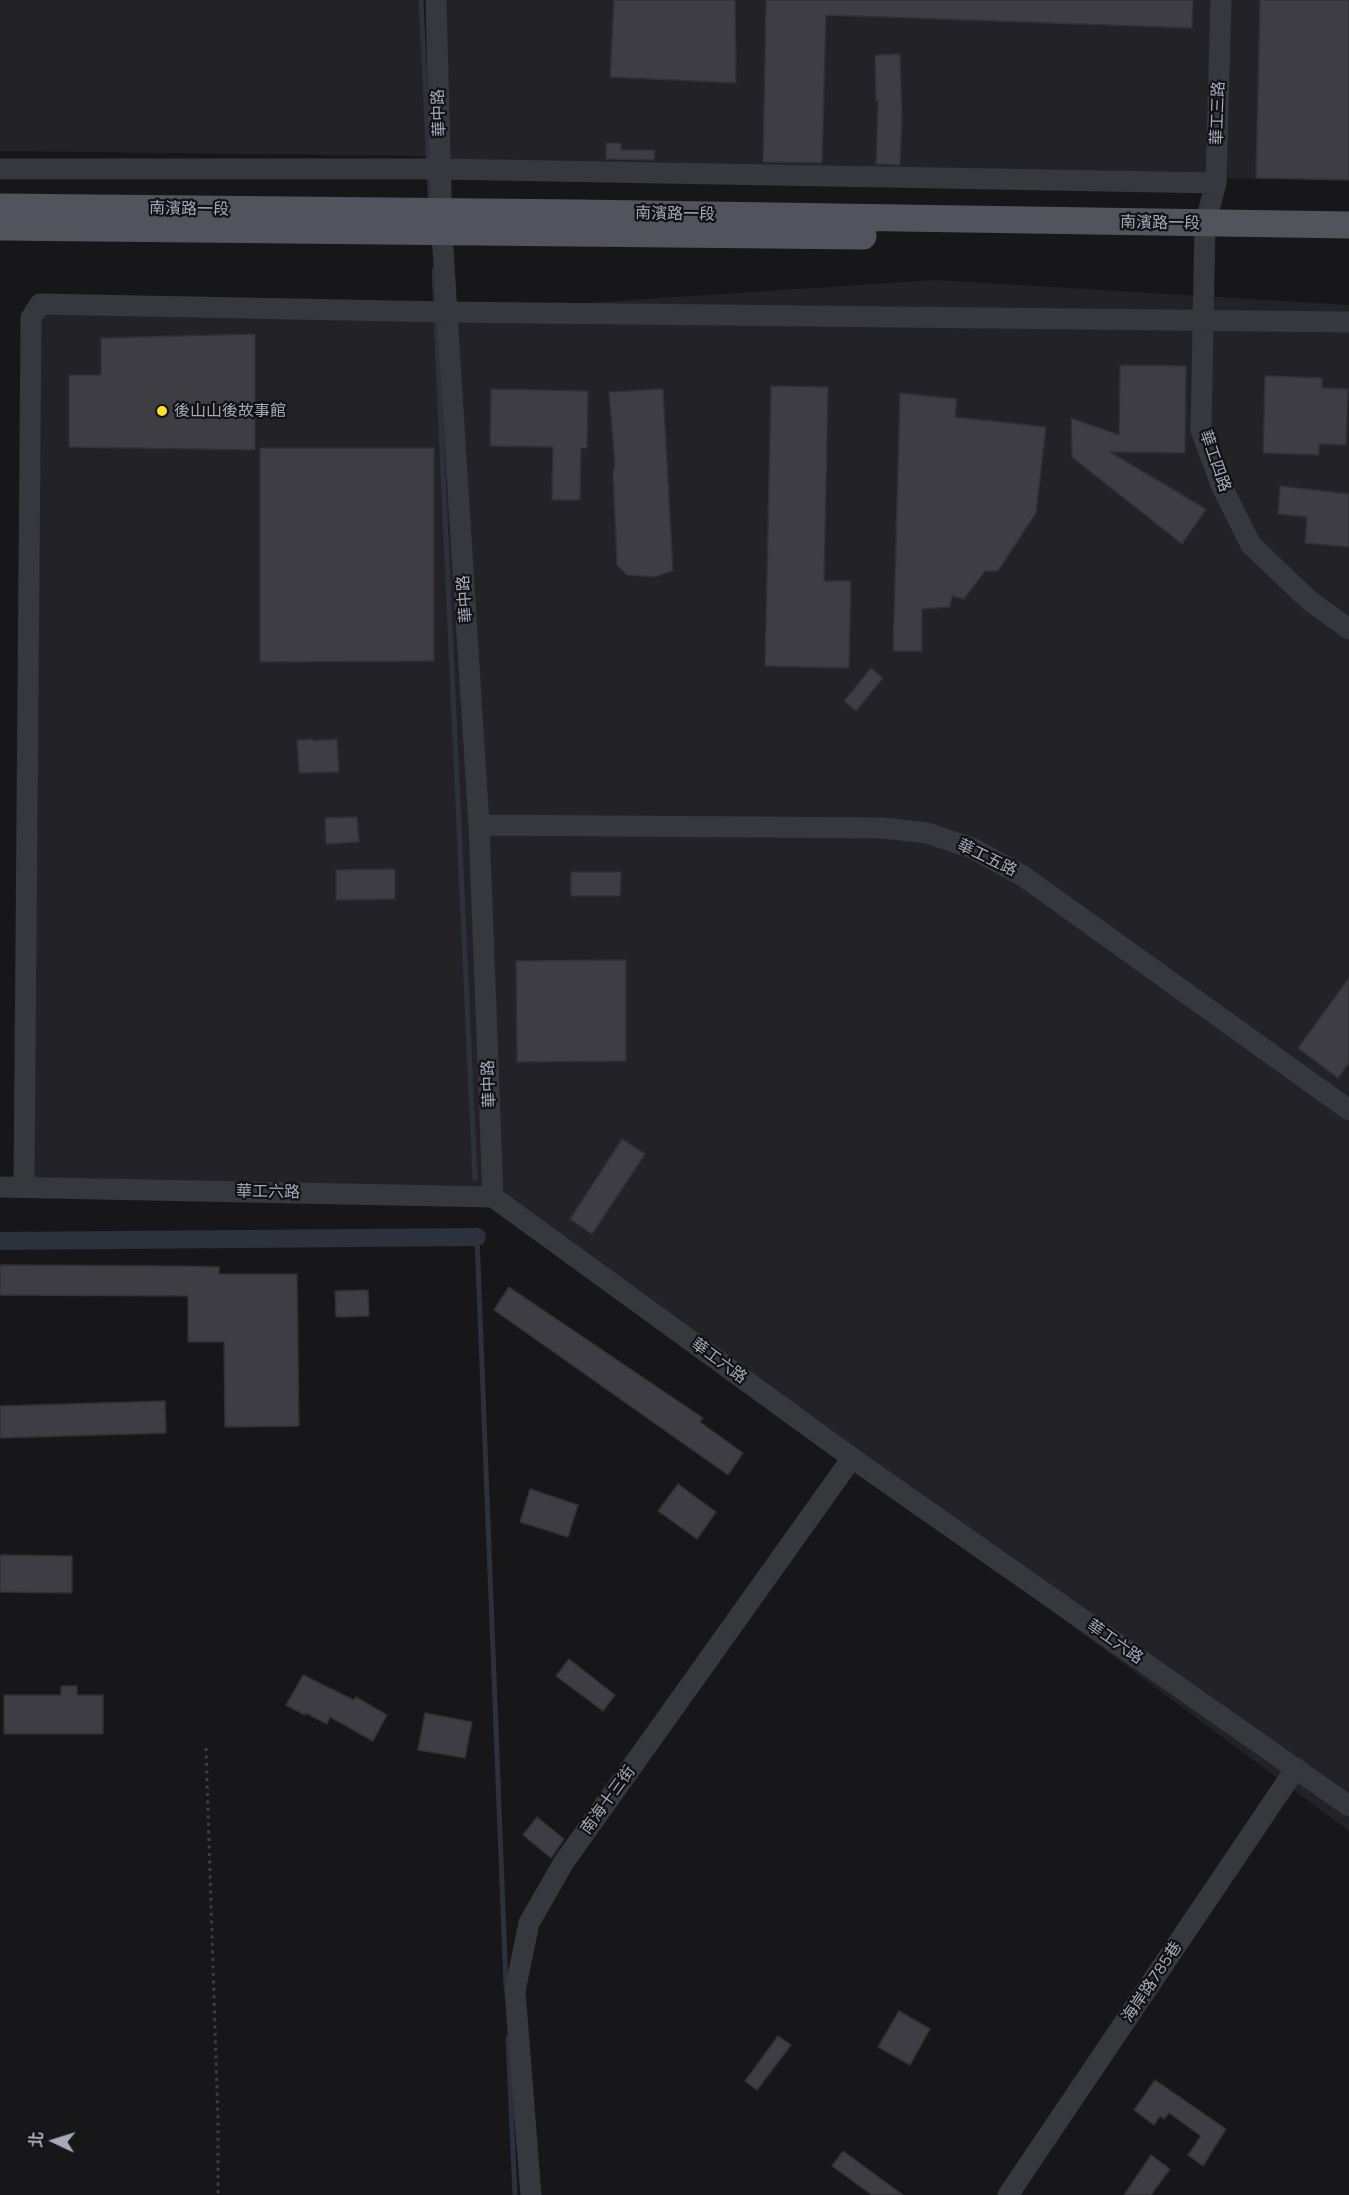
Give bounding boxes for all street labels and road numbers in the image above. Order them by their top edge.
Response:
street label: 華工三路 [1207,81,1229,145]
street label: 華中路 [429,89,449,137]
street label: 南濱路一段 [149,199,229,219]
street label: 南濱路一段 [635,204,715,224]
street label: 南濱路一段 [1120,213,1200,233]
street label: 華工四路 [1196,428,1234,494]
street label: 華中路 [454,574,476,624]
street label: 華工五路 [954,835,1020,881]
street label: 華中路 [479,1060,499,1108]
street label: 華工六路 [236,1182,300,1202]
street label: 華工六路 [687,1334,751,1388]
street label: 華工六路 [1083,1616,1147,1668]
street label: 南海十三街 [577,1762,639,1838]
street label: 海岸路785巷 [1118,1938,1186,2026]

